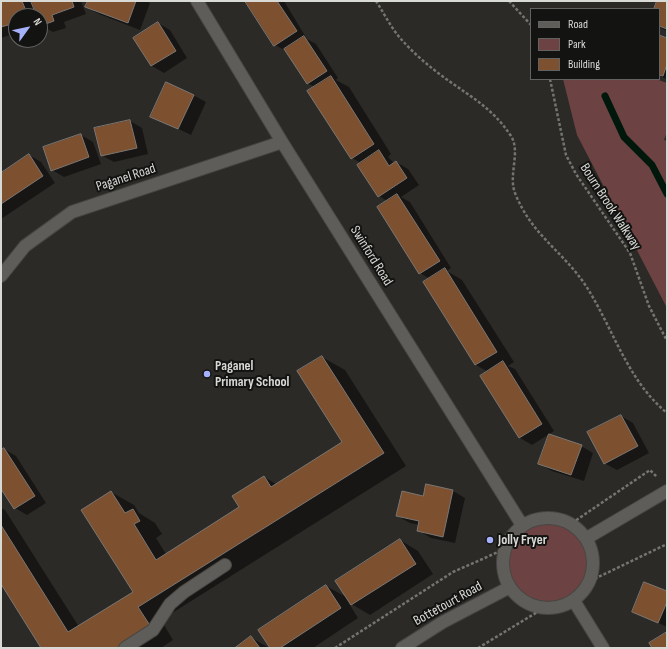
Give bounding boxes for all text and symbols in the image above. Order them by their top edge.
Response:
north arrow [8,8,48,48]
legend [530,8,660,80]
text: N [31,16,45,28]
text: Road [568,17,588,32]
text: Park [568,37,586,52]
text: Building [568,57,600,72]
street label: Paganel Road [94,160,158,196]
street label: Bourn Brook Walkway [576,161,644,253]
street label: Swinford Road [346,223,396,289]
place label: Paganel Primary School [215,358,289,390]
marker: Paganel Primary School [202,369,212,379]
place label: Jolly Fryer [498,532,547,548]
marker: Jolly Fryer [485,535,495,545]
street label: Bottetourt Road [411,578,485,630]

